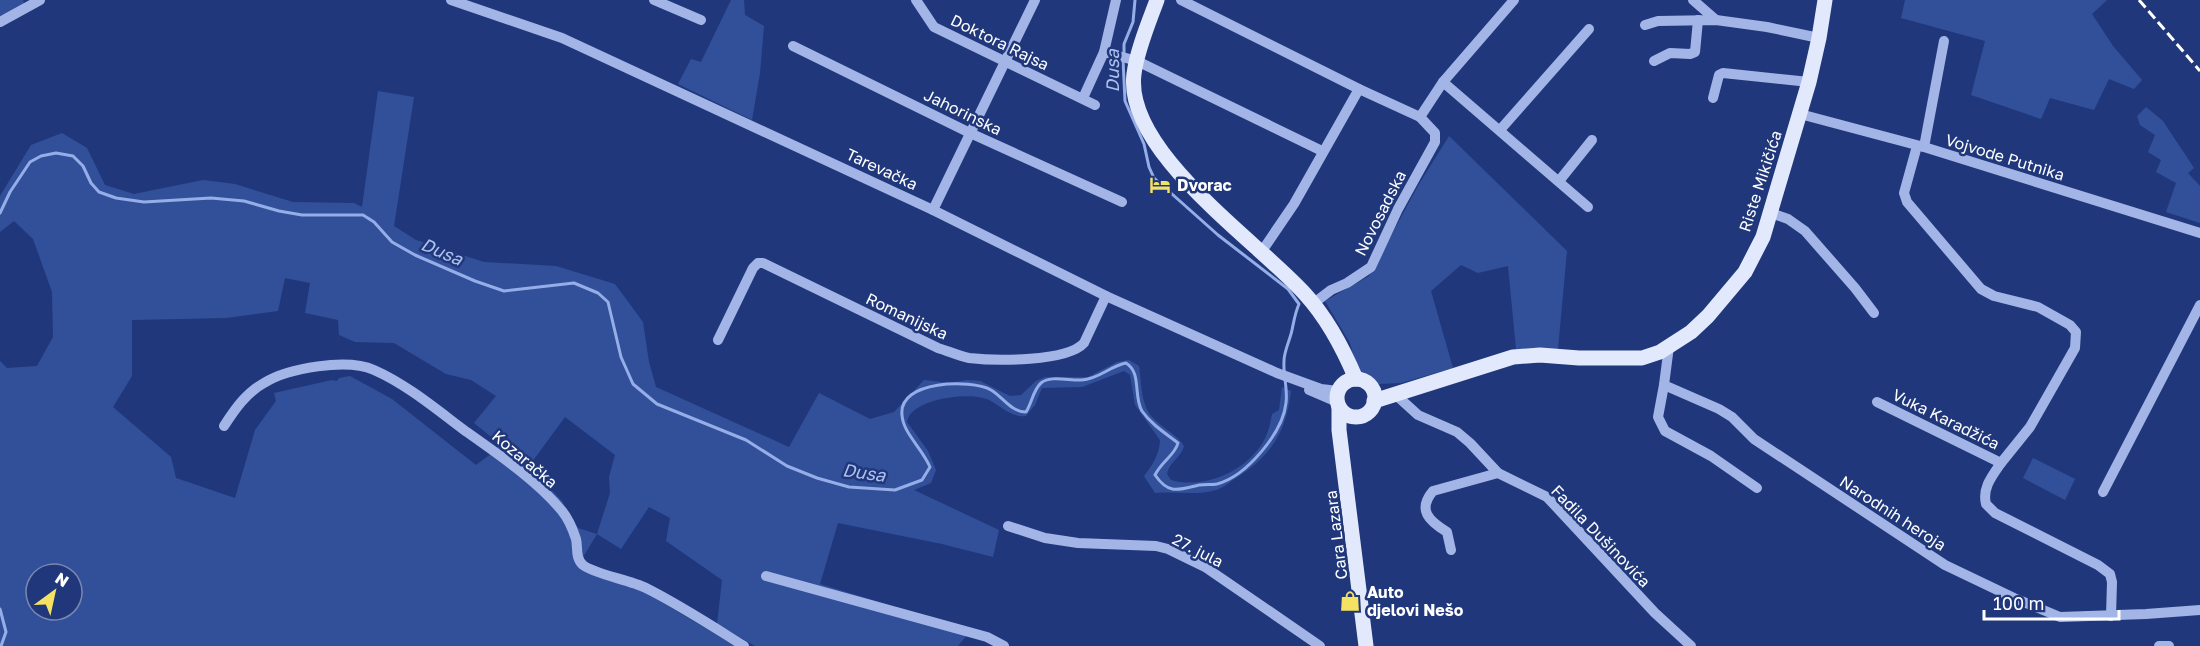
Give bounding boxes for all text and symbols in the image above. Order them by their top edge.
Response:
street label: Doktora Rajsa [948,10,1052,74]
water label: Dusa [1101,49,1123,93]
street label: Jahorinska [921,85,1005,139]
street label: Riste Mikičića [1734,128,1786,234]
street label: Vojvode Putnika [1943,129,2067,185]
street label: Tarevačka [843,144,921,194]
street label: Novosadska [1350,167,1410,259]
hotel icon: Dvorac [1148,173,1172,197]
place label: Dvorac [1177,175,1232,195]
water label: Dusa [418,232,467,270]
street label: Romanijska [863,288,951,344]
street label: Vuka Karadžića [1889,384,2003,454]
street label: Kozaračka [488,426,562,492]
water label: Dusa [841,458,888,486]
street label: Narodnih heroja [1836,471,1950,555]
street label: Fadila Dušinovića [1547,481,1655,591]
street label: Cara Lazara [1321,489,1351,581]
street label: 27. jula [1169,529,1227,571]
north arrow [24,562,84,622]
text: N [52,568,73,591]
place label: Auto djelovi Nešo [1367,582,1464,620]
scale bar [1984,583,2119,621]
shop icon: Auto djelovi Nešo [1338,589,1362,613]
text: 100 m [1993,592,2044,614]

